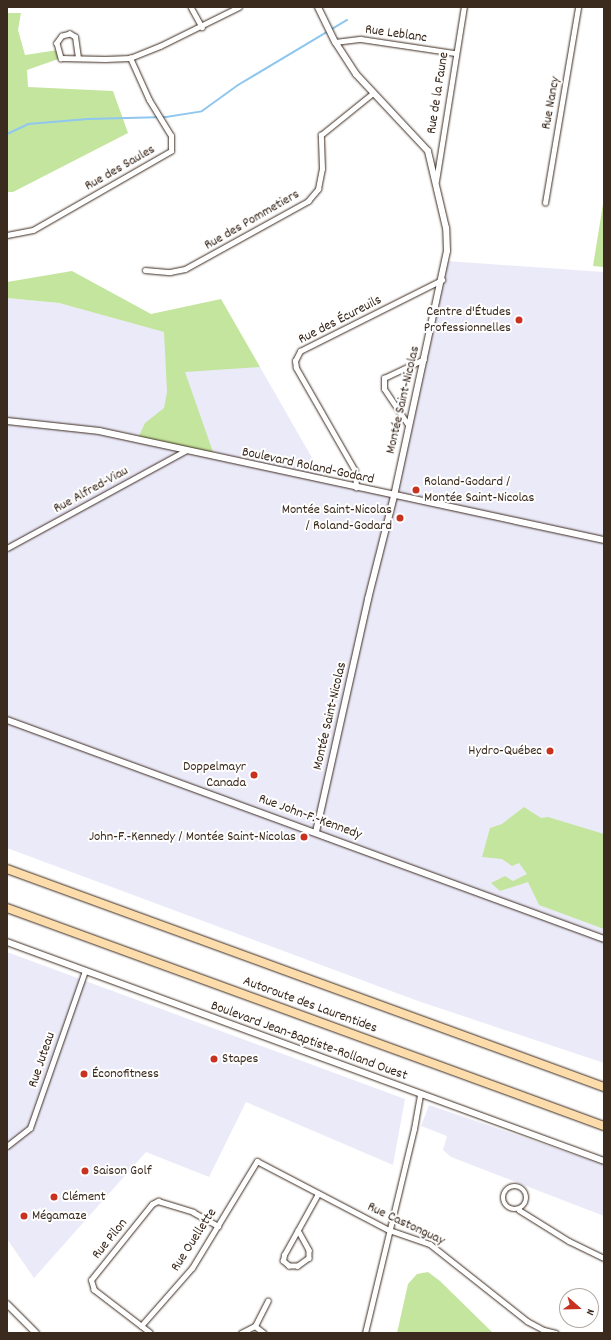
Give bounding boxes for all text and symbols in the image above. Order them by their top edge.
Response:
street label: Rue Leblanc [364,21,428,47]
street label: Rue de la Faune [423,51,453,135]
street label: Rue Nancy [538,75,564,131]
street label: Rue des Saules [82,141,158,195]
street label: Rue des Pommetiers [201,186,303,254]
street label: Rue des Écureuils [296,292,384,348]
place label: Centre d'Études Professionnelles [424,304,511,336]
marker: Centre d'Études Professionnelles [514,315,524,325]
street label: Montée Saint-Nicolas [382,344,424,456]
street label: Boulevard Roland-Godard [240,444,376,488]
street label: Rue Alfred-Viau [51,463,131,517]
place label: Roland-Godard / Montée Saint-Nicolas [424,474,534,506]
marker: Roland-Godard / Montée Saint-Nicolas [411,485,421,495]
place label: Montée Saint-Nicolas / Roland-Godard [282,502,392,534]
marker: Montée Saint-Nicolas / Roland-Godard [395,513,405,523]
street label: Montée Saint-Nicolas [309,660,351,772]
place label: Hydro-Québec [468,743,542,759]
marker: Hydro-Québec [545,746,555,756]
place label: Doppelmayr Canada [183,759,246,792]
marker: Doppelmayr Canada [249,770,259,780]
street label: Rue John-F.-Kennedy [256,791,364,843]
place label: John-F.-Kennedy / Montée Saint-Nicolas [89,829,296,845]
marker: John-F.-Kennedy / Montée Saint-Nicolas [299,832,309,842]
street label: Autoroute des Laurentides [241,973,379,1037]
street label: Boulevard Jean-Baptiste-Rolland Ouest [208,998,410,1084]
street label: Rue Juteau [25,1030,59,1090]
place label: Stapes [222,1051,258,1067]
marker: Stapes [209,1054,219,1064]
place label: Éconofitness [92,1066,159,1082]
marker: Éconofitness [79,1069,89,1079]
place label: Saison Golf [93,1163,152,1179]
marker: Saison Golf [80,1166,90,1176]
place label: Clément [62,1189,106,1205]
marker: Clément [49,1192,59,1202]
street label: Rue Castonguay [364,1199,448,1249]
street label: Rue Ouellette [167,1205,221,1275]
place label: Mégamaze [32,1208,87,1224]
marker: Mégamaze [19,1211,29,1221]
street label: Rue Pilon [89,1215,131,1263]
north arrow [559,1288,599,1328]
text: N [581,1306,598,1317]

